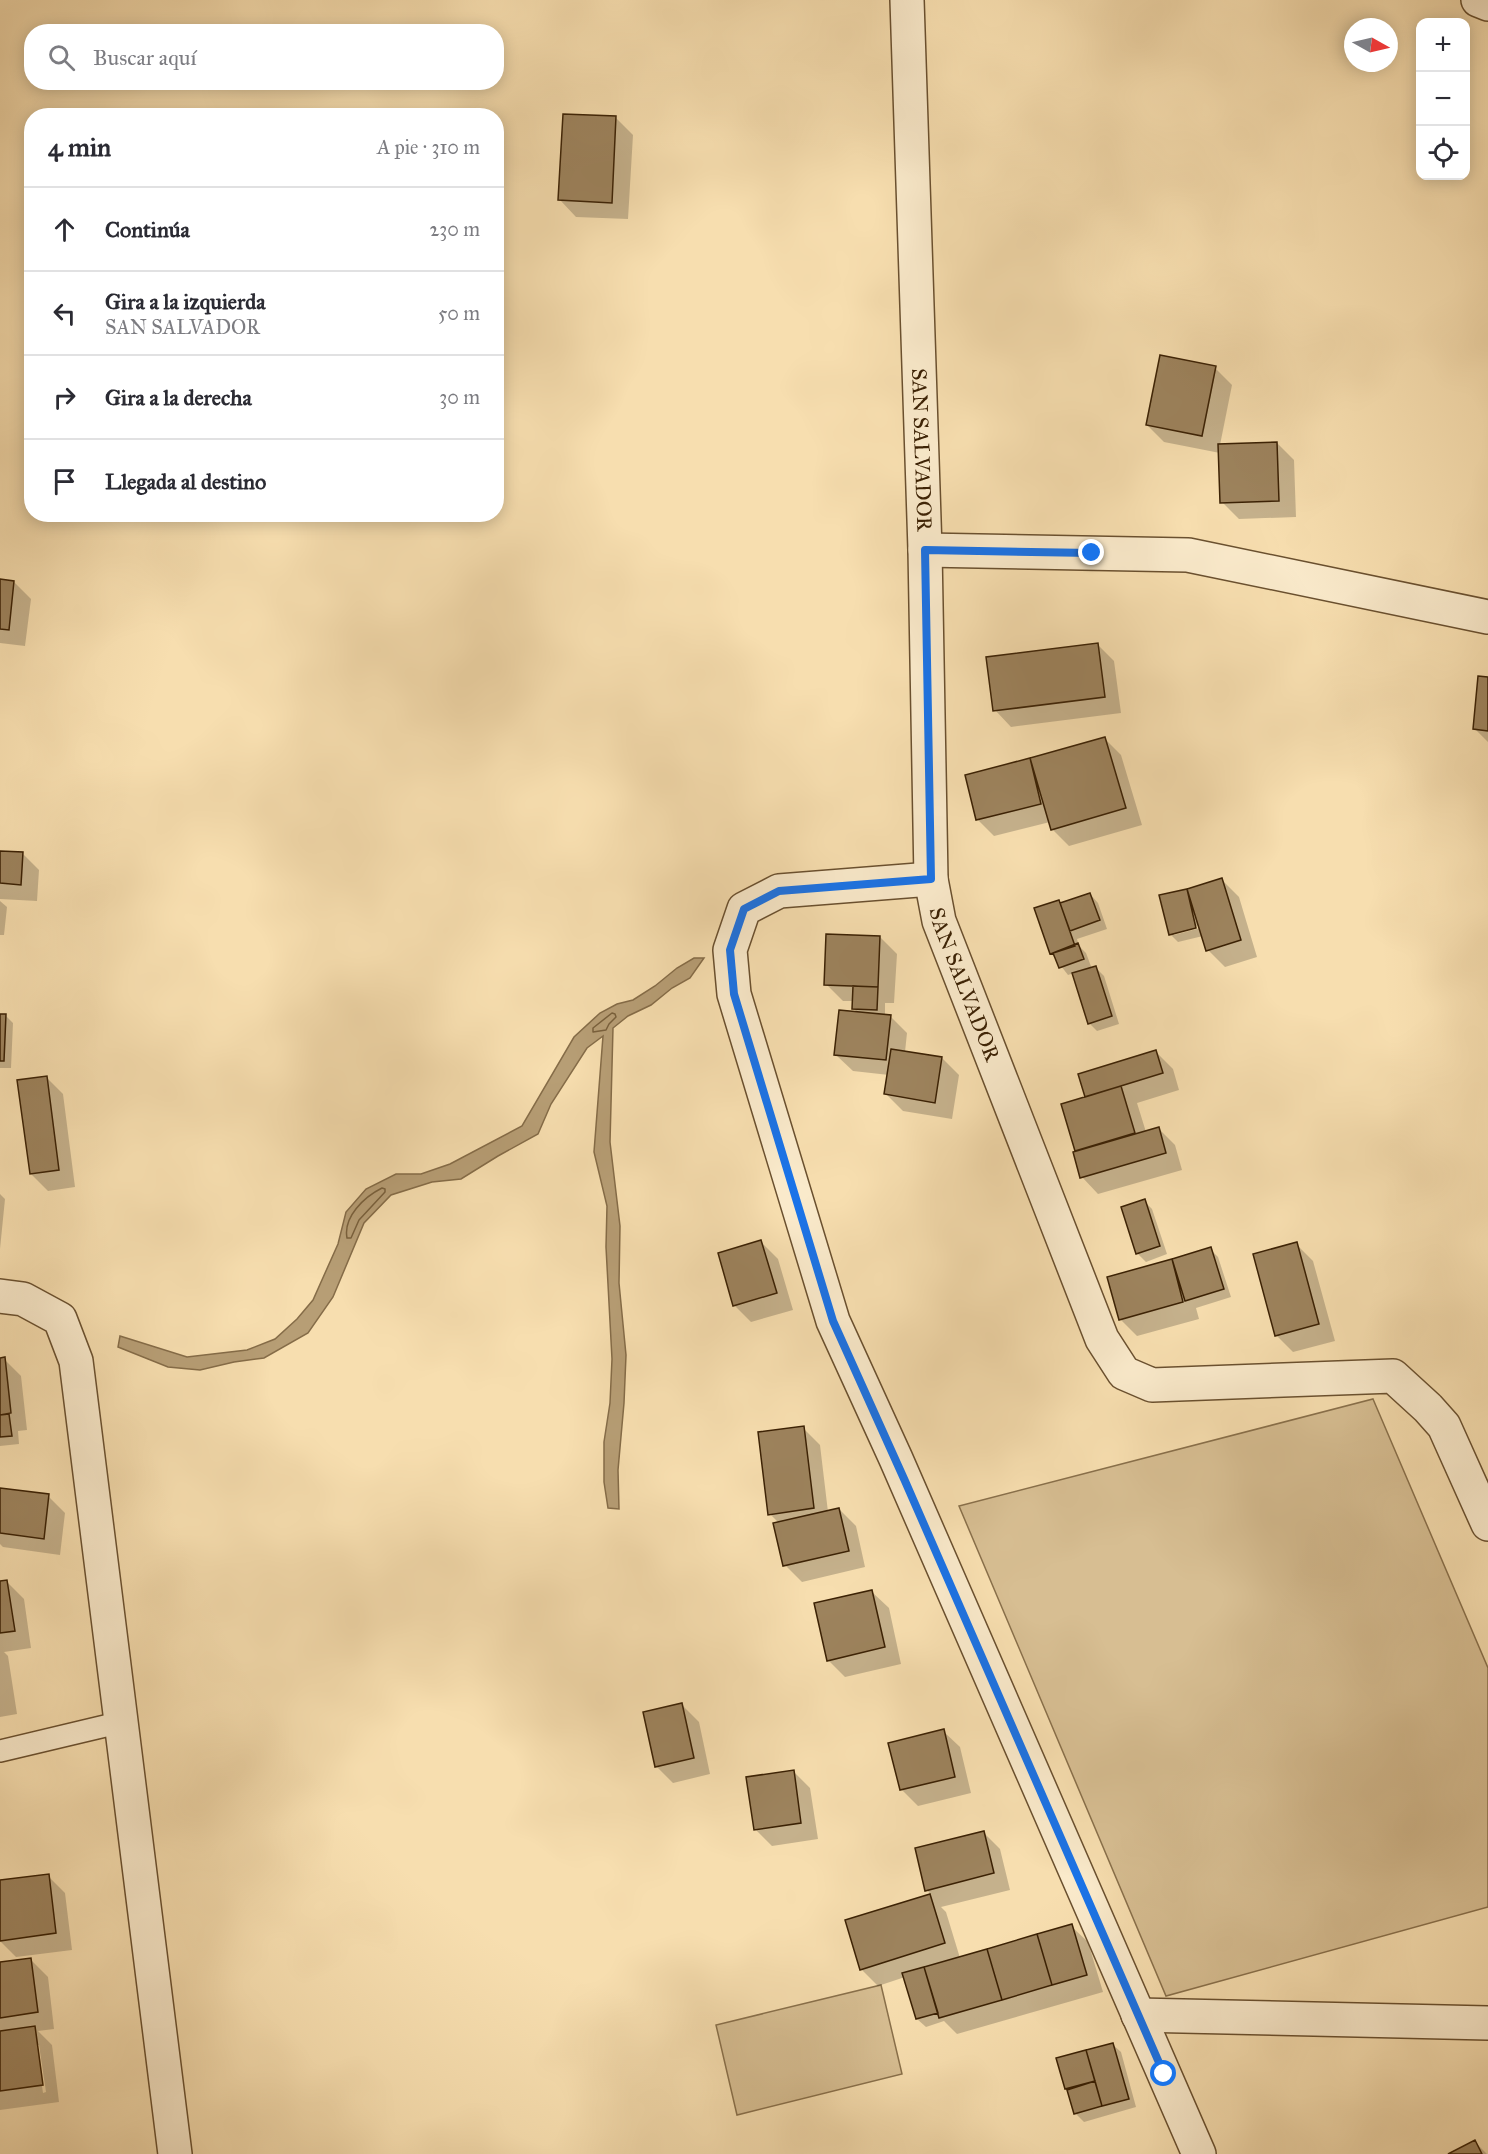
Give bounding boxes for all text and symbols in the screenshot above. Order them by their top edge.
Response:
north arrow [1344,18,1398,72]
map controls [1416,18,1470,180]
button: + [1416,18,1470,72]
search box [24,24,504,90]
icon: search [45,41,78,74]
text: Buscar aquí [93,44,196,71]
button: − [1416,72,1470,126]
button: locate [1416,126,1470,180]
text: 4 min [48,131,111,163]
text: A pie · 310 m [377,135,480,159]
icon: ahead [48,213,81,246]
text: Continúa [105,216,190,243]
text: 230 m [429,217,480,241]
text: Gira a la izquierda [105,288,266,315]
icon: left [48,297,81,330]
text: 50 m [438,301,480,325]
text: SAN SALVADOR [105,315,260,339]
street label: SAN SALVADOR [906,368,937,533]
icon: right [48,381,81,414]
text: Gira a la derecha [105,384,252,411]
text: 30 m [439,385,480,409]
icon: arrive [48,465,81,498]
text: Llegada al destino [105,468,266,495]
route end [1078,539,1104,565]
street label: SAN SALVADOR [924,905,1006,1066]
route start [1150,2060,1176,2086]

